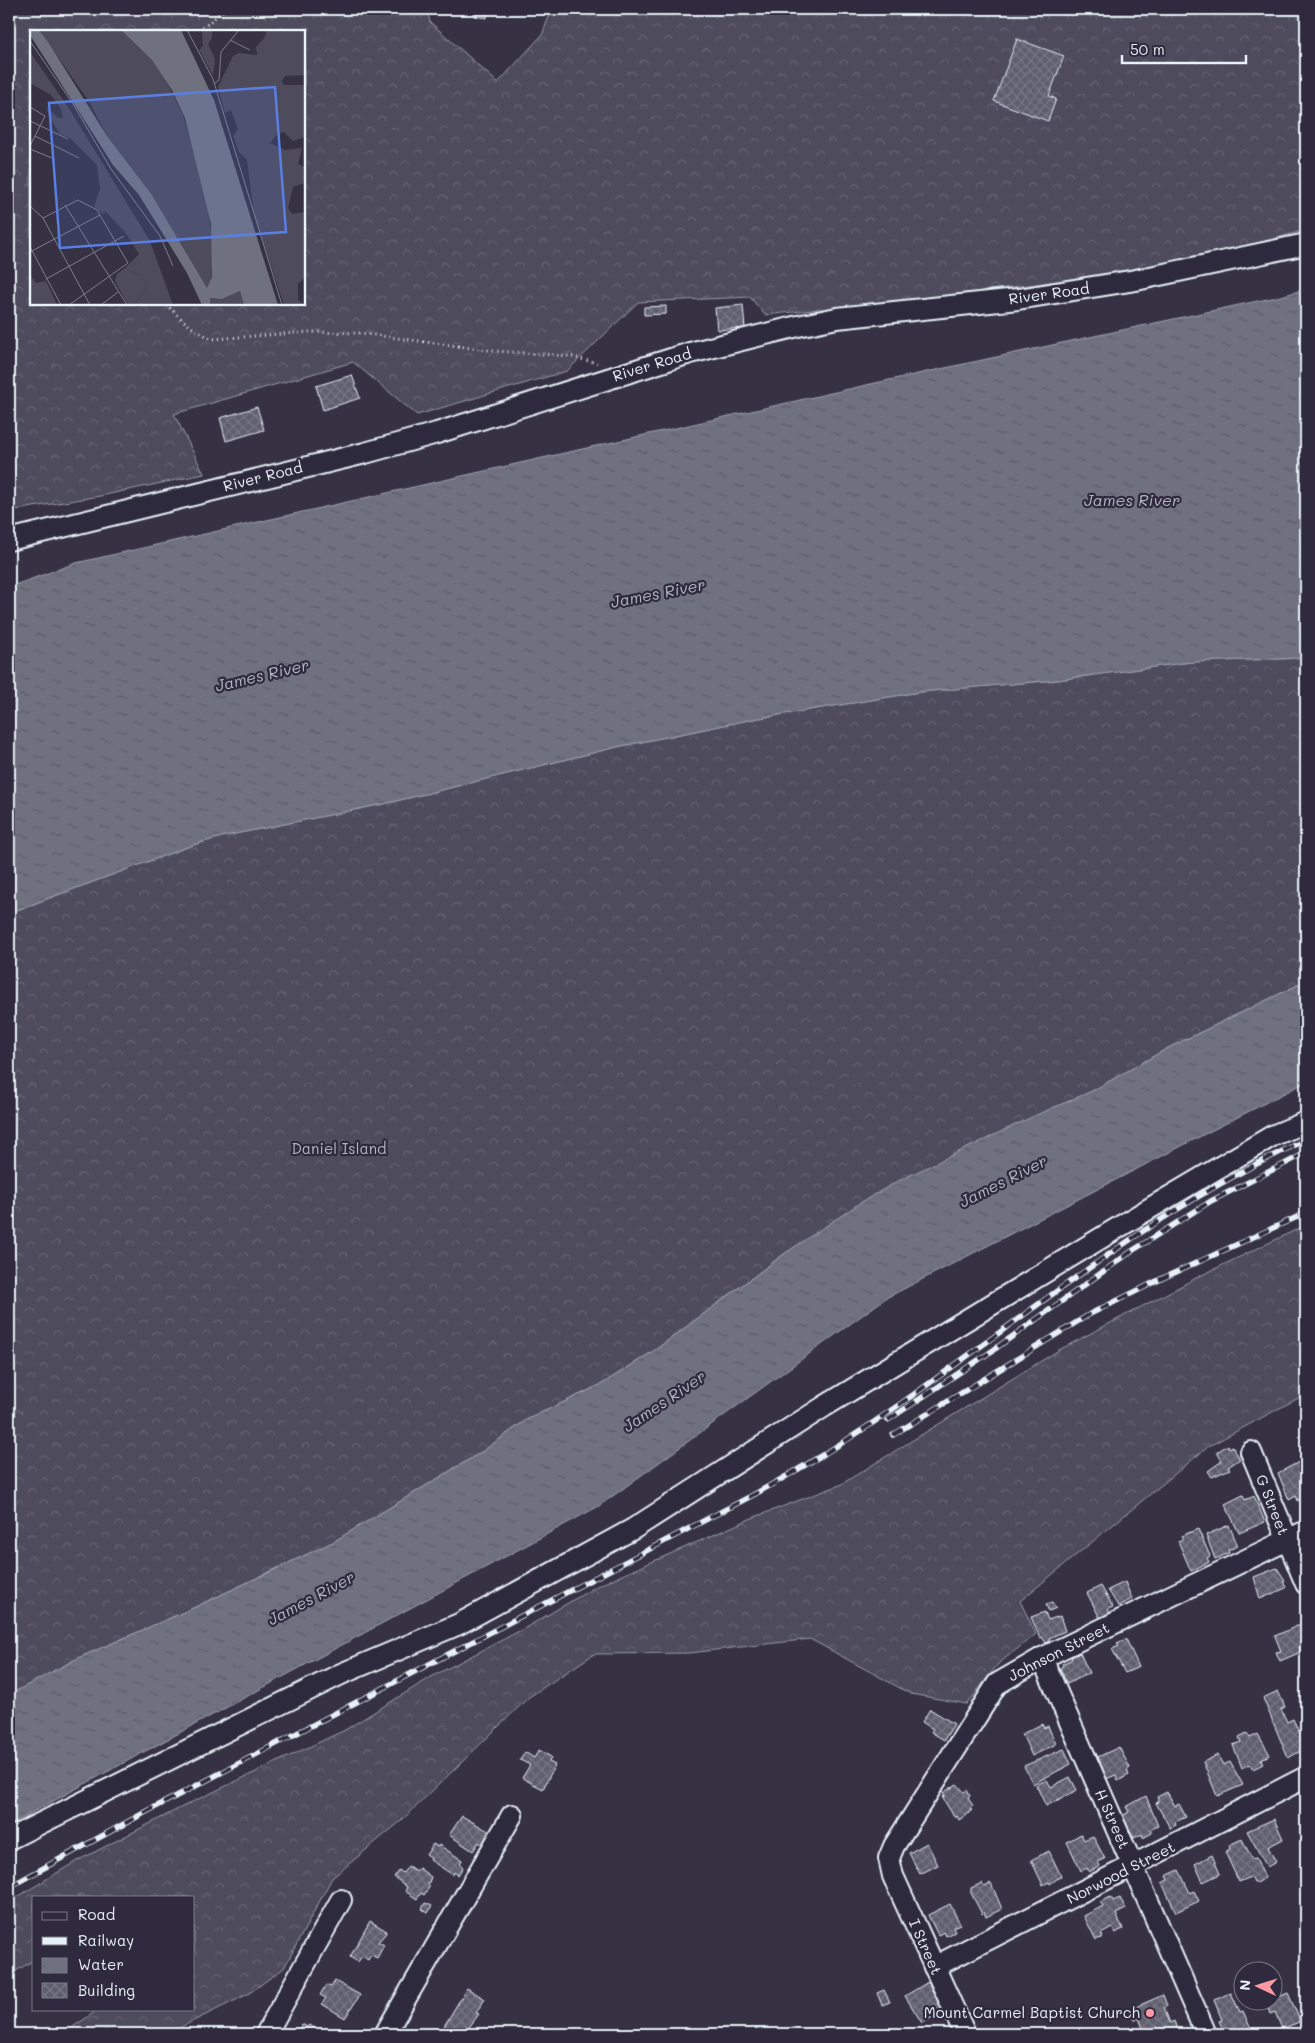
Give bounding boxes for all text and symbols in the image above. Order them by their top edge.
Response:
inset map [30,30,305,305]
scale bar [1122,32,1246,64]
text: 50 m [1130,39,1165,59]
street label: River Road [1007,277,1090,309]
street label: River Road [610,343,693,385]
street label: River Road [221,457,305,496]
water label: James River [1084,489,1180,510]
water label: James River [609,573,707,612]
water label: James River [213,654,311,696]
park label: Daniel Island [291,1138,387,1158]
water label: James River [955,1149,1050,1212]
water label: James River [618,1365,709,1436]
street label: G Street [1252,1471,1294,1538]
water label: James River [264,1566,358,1629]
street label: Johnson Street [1005,1617,1113,1685]
street label: H Street [1091,1786,1135,1852]
street label: Norwood Street [1063,1836,1178,1908]
legend [32,1896,195,2010]
text: Road [78,1904,115,1924]
street label: I Street [905,1916,947,1978]
text: Railway [78,1930,134,1950]
text: Water [78,1954,124,1974]
north arrow [1232,1960,1282,2010]
text: N [1235,1979,1254,1991]
text: Building [78,1980,135,2000]
place label: Mount Carmel Baptist Church [924,2002,1140,2022]
marker: Mount Carmel Baptist Church [1144,2007,1156,2019]

